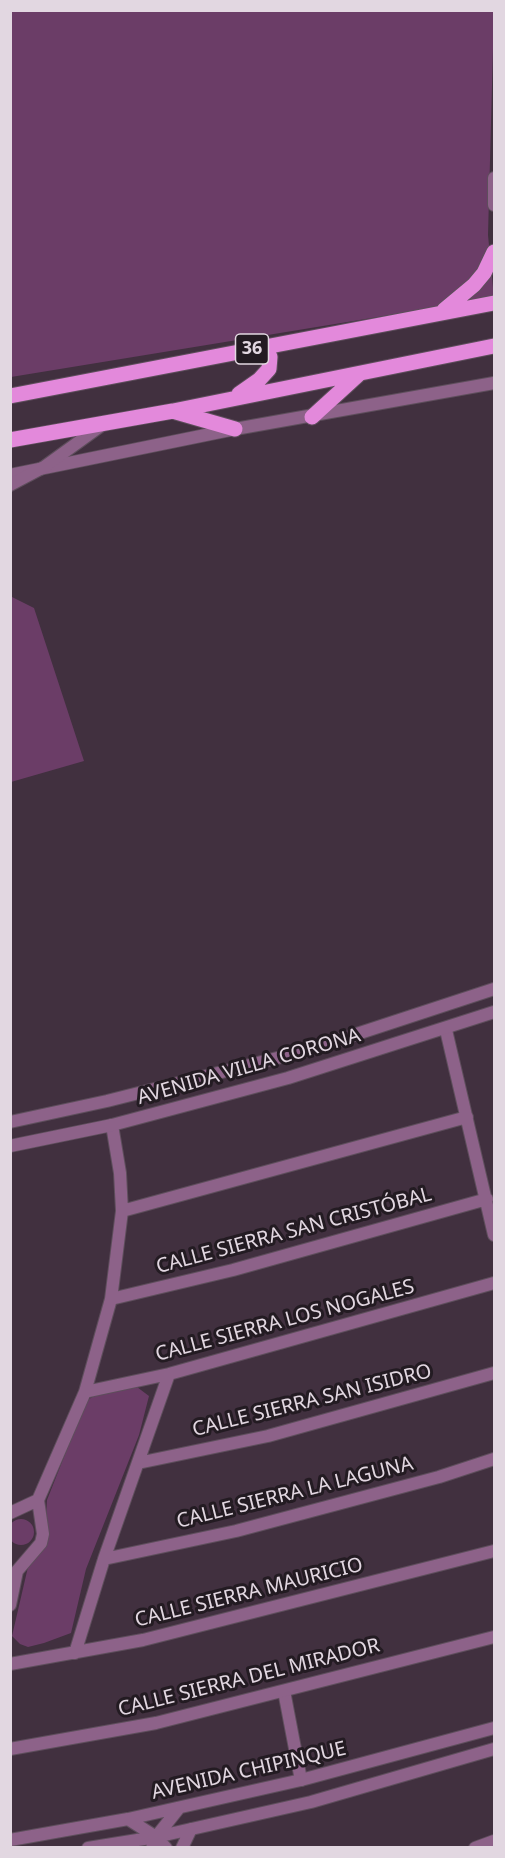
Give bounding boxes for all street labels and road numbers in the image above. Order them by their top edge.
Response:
road number: 36 [236,334,268,364]
street label: AVENIDA VILLA CORONA [135,1024,363,1110]
street label: CALLE SIERRA SAN CRISTÓBAL [154,1183,434,1279]
street label: CALLE SIERRA LOS NOGALES [153,1275,417,1367]
street label: CALLE SIERRA SAN ISIDRO [190,1360,434,1442]
street label: CALLE SIERRA LA LAGUNA [174,1452,416,1534]
street label: CALLE SIERRA MAURICIO [132,1553,366,1633]
street label: CALLE SIERRA DEL MIRADOR [116,1634,382,1722]
street label: AVENIDA CHIPINQUE [149,1737,349,1805]

